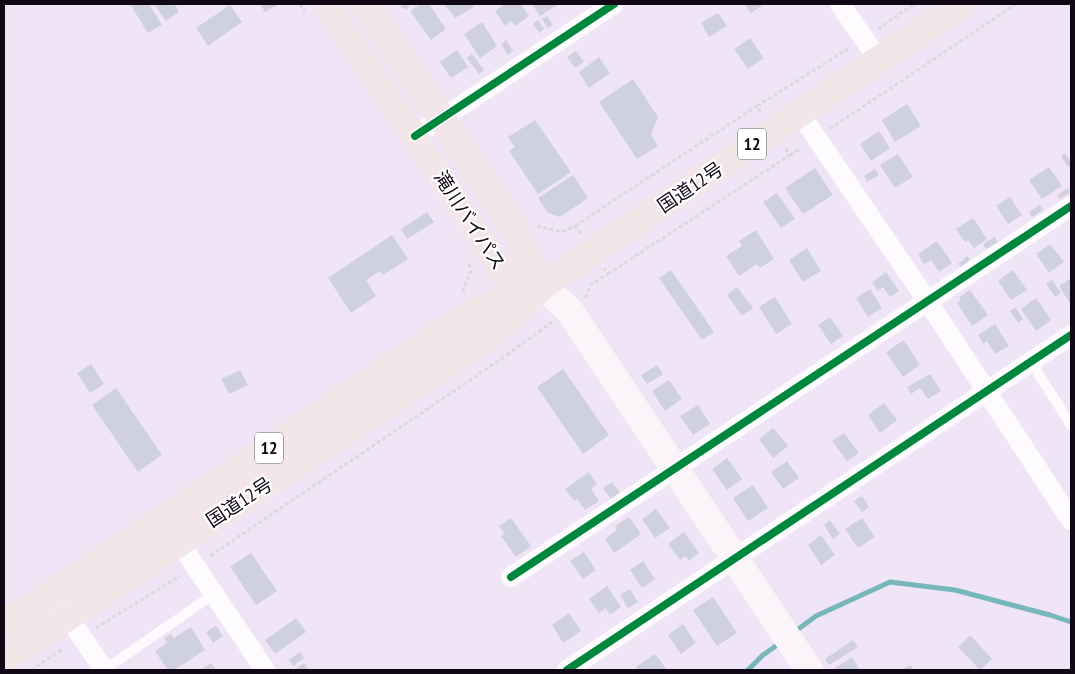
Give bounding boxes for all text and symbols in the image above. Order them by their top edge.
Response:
road number: 12 [738,128,766,160]
street label: 国道12号 [653,156,727,218]
street label: 滝川バイパス [429,166,511,274]
road number: 12 [255,432,283,463]
street label: 国道12号 [201,472,277,532]

